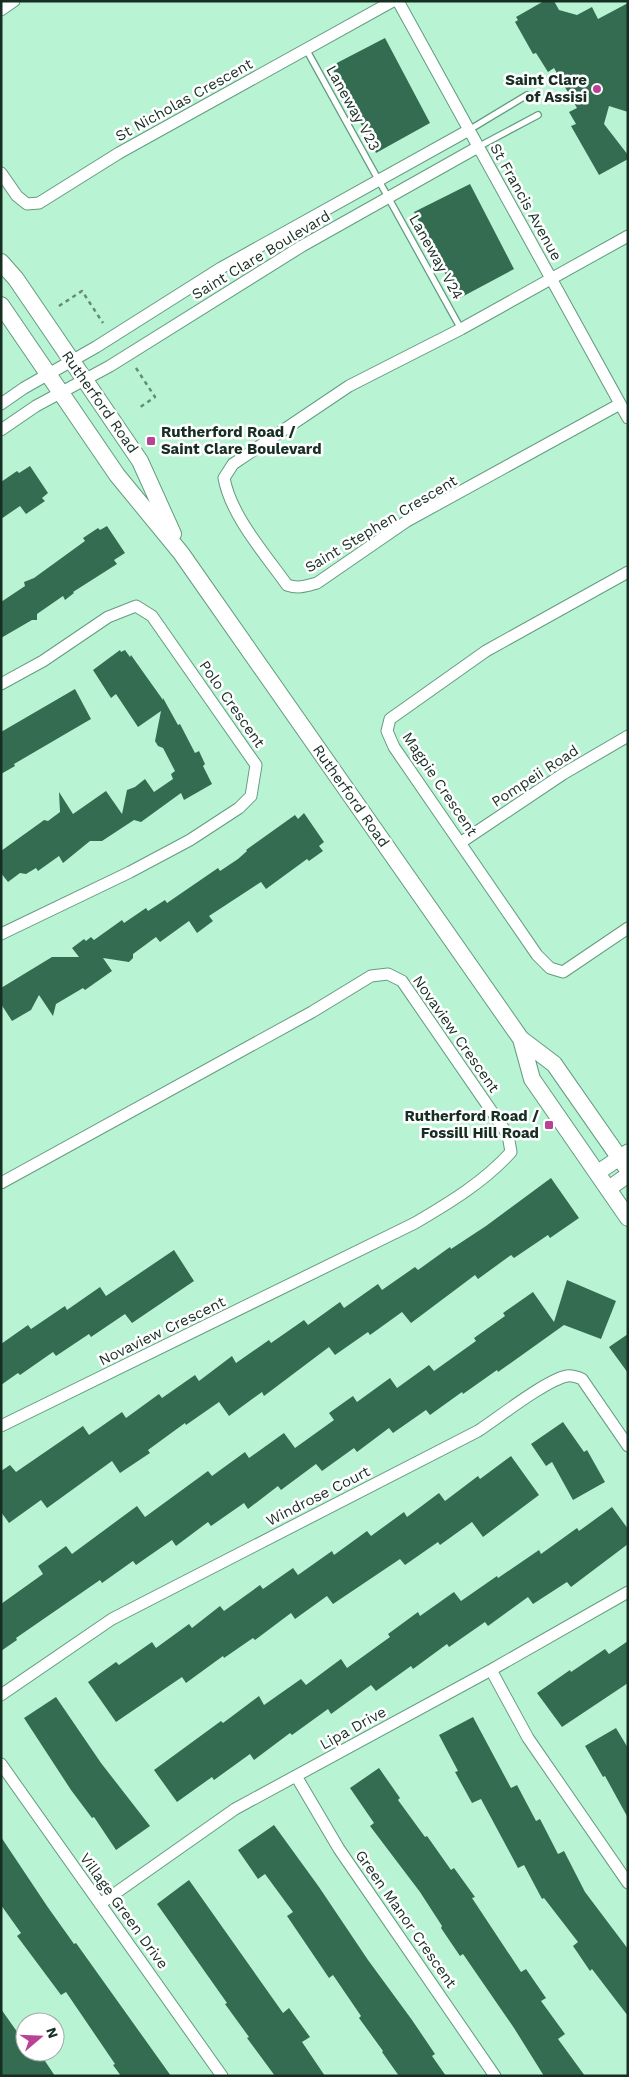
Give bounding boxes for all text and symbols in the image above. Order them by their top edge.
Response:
street label: St Nicholas Crescent [112,54,256,145]
street label: Laneway V23 [322,62,384,154]
place label: Saint Clare of Assisi [505,71,587,106]
marker: Saint Clare of Assisi [591,83,603,95]
street label: St Francis Avenue [486,140,566,264]
street label: Saint Clare Boulevard [189,207,333,303]
street label: Laneway V24 [405,211,467,303]
street label: Rutherford Road [58,347,142,457]
place label: Rutherford Road / Saint Clare Boulevard [161,423,322,458]
marker: Rutherford Road / Saint Clare Boulevard [145,435,157,447]
street label: Saint Stephen Crescent [302,471,461,577]
street label: Polo Crescent [195,657,269,752]
street label: Magpie Crescent [399,729,482,840]
street label: Rutherford Road [309,741,393,851]
street label: Pompeii Road [488,741,582,811]
street label: Novaview Crescent [409,972,504,1097]
place label: Rutherford Road / Fossill Hill Road [404,1107,539,1142]
marker: Rutherford Road / Fossill Hill Road [543,1119,555,1131]
street label: Novaview Crescent [96,1292,229,1369]
street label: Windrose Court [263,1462,374,1530]
street label: Lipa Drive [317,1702,389,1754]
street label: Green Manor Crescent [352,1847,461,1992]
street label: Village Green Drive [76,1850,172,1972]
north arrow [15,2012,65,2062]
text: N [43,2025,62,2040]

